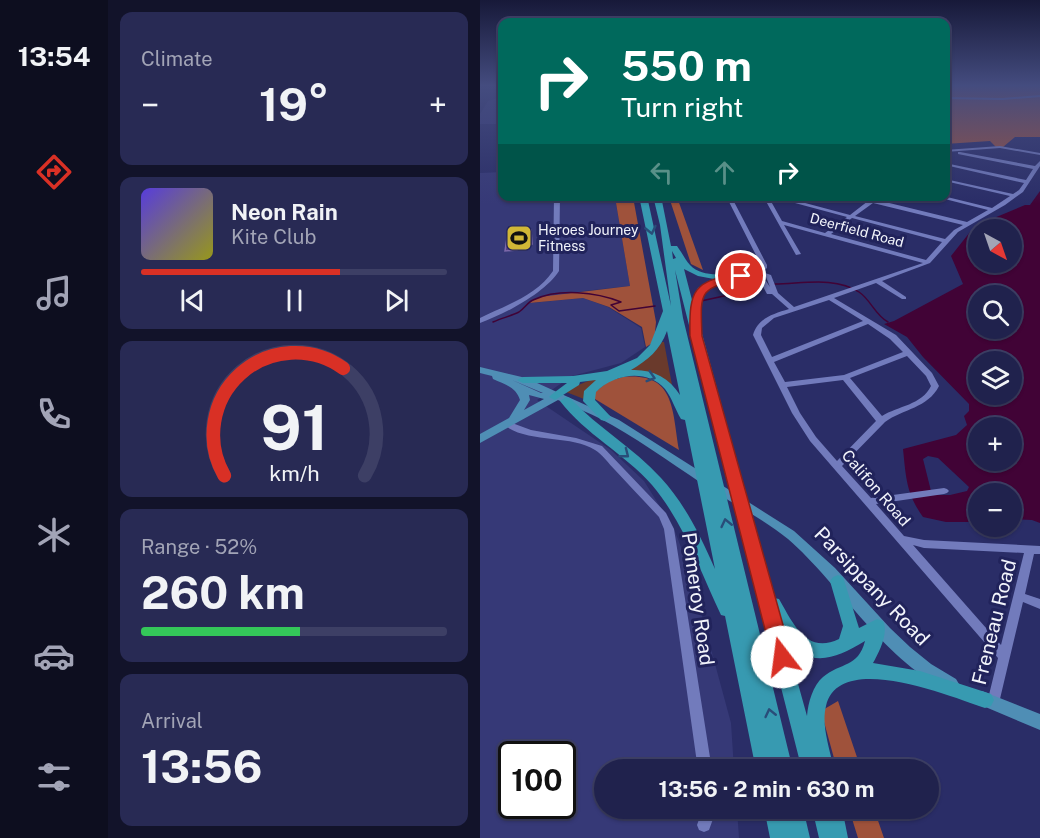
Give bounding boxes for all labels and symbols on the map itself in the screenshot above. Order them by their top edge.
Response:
street label: Deerfield Road [808,210,906,250]
north arrow [968,219,1022,273]
place label: Heroes Journey Fitness [538,222,639,254]
sports icon: Heroes Journey Fitness [504,223,534,253]
one-way arrow [643,225,656,235]
pin [715,250,766,301]
one-way arrow [645,370,656,382]
street label: Califon Road [838,446,914,530]
one-way arrow [619,447,630,458]
one-way arrow [720,518,733,528]
street label: Parsippany Road [809,522,935,650]
street label: Pomeroy Road [677,531,719,667]
street label: Freneau Road [967,557,1021,687]
position arrow [750,625,814,689]
one-way arrow [764,708,777,718]
speed limit sign: 100 [498,741,576,819]

